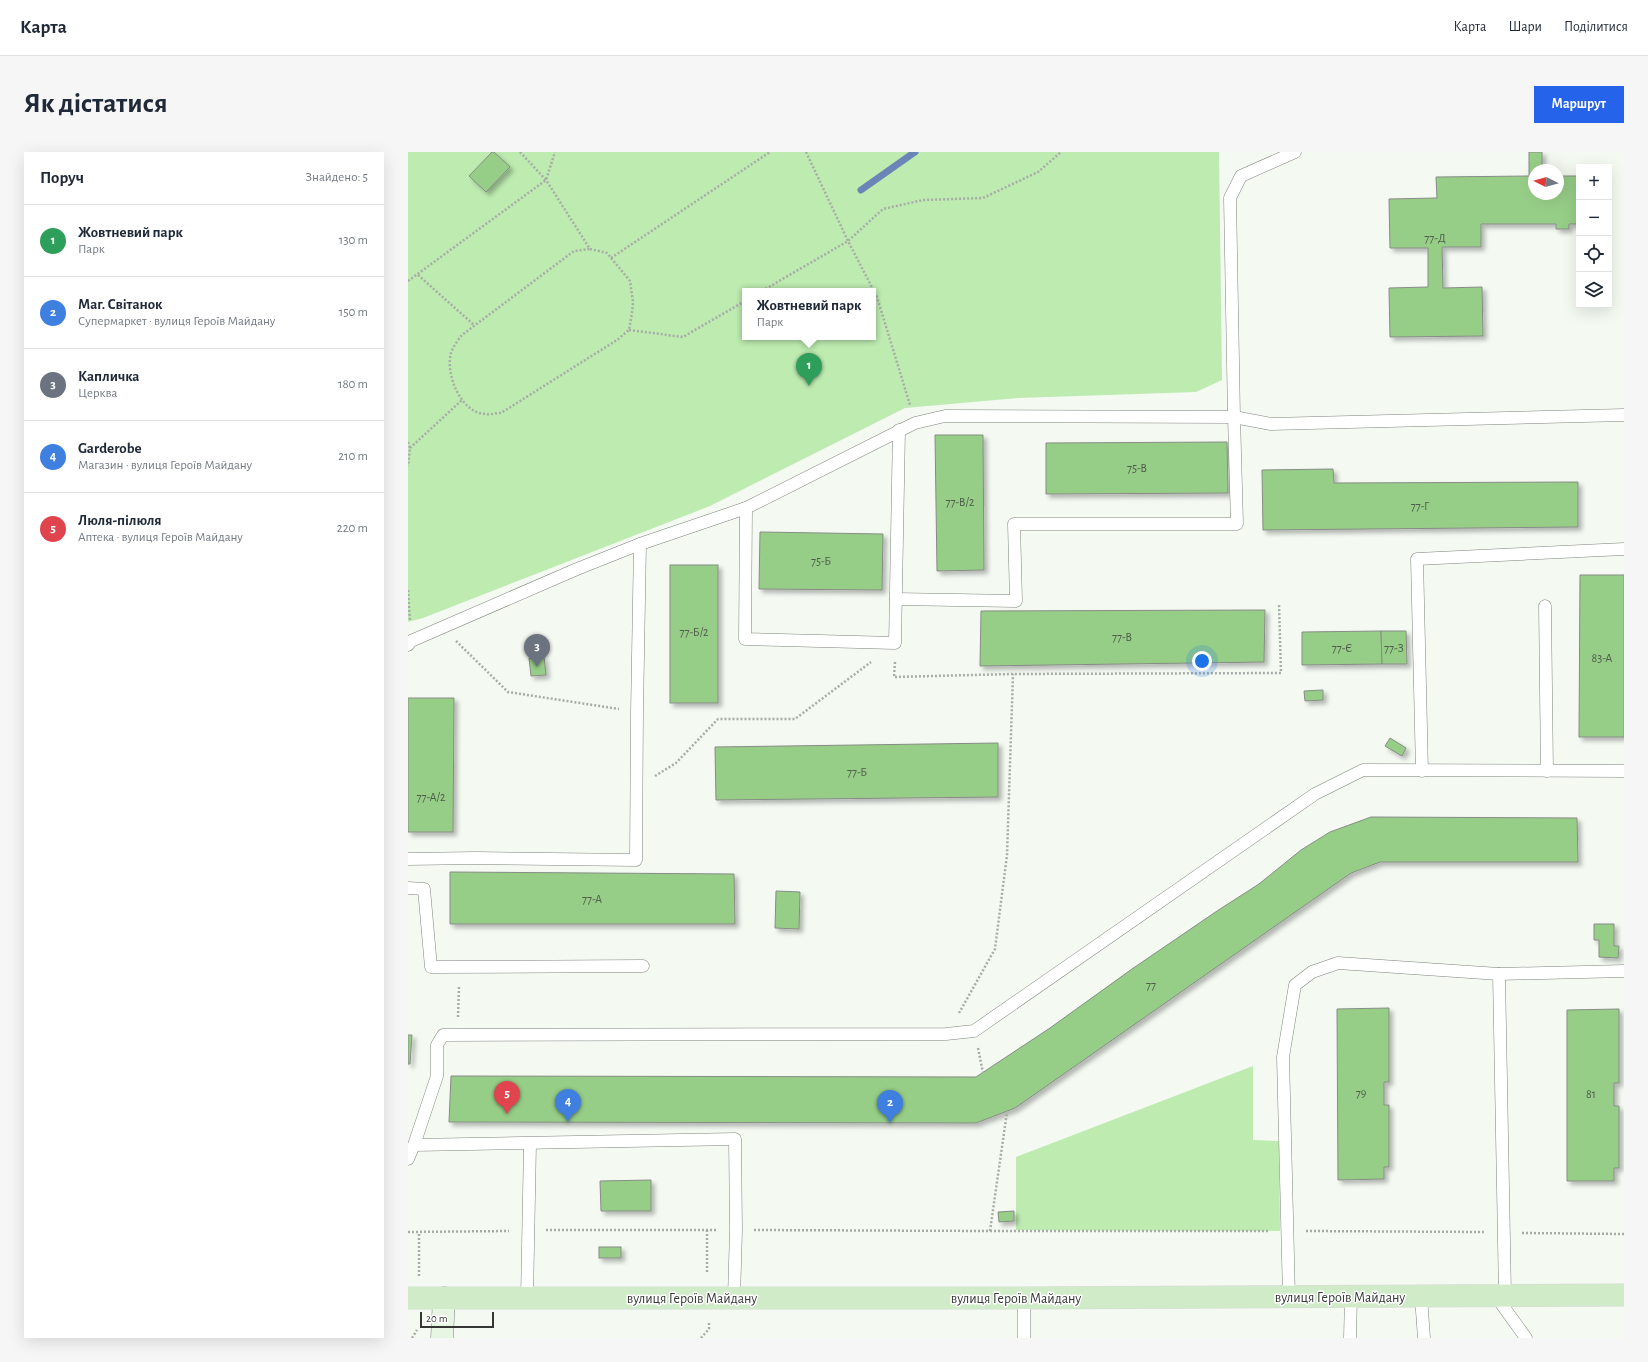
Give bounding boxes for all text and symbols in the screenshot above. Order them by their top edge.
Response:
text: Карта [20,18,67,37]
text: Карта [1454,20,1486,34]
text: Шари [1508,20,1542,34]
text: Поділитися [1564,20,1628,34]
button: Маршрут [1534,86,1624,123]
text: Як дістатися [24,90,168,118]
north arrow [1528,164,1564,200]
map controls [1576,164,1612,308]
button: + [1576,164,1612,200]
text: Поруч [40,169,84,186]
text: Знайдено: 5 [305,171,368,184]
button: − [1576,200,1612,236]
text: Жовтневий парк [78,225,183,240]
house number: 77-Д [1424,232,1446,244]
text: 1 [51,234,55,247]
text: 130 m [339,234,368,247]
button: locate [1576,236,1612,272]
text: Парк [78,243,105,256]
button: layers [1576,272,1612,308]
popup [742,288,876,340]
text: Маг. Світанок [78,297,162,312]
text: Жовтневий парк [757,298,861,313]
text: 2 [50,306,56,319]
text: 150 m [339,306,368,319]
text: Супермаркет · вулиця Героїв Майдану [78,315,275,328]
text: Парк [757,316,783,329]
pin: 1 [796,353,822,386]
text: Капличка [78,369,139,384]
text: 3 [50,378,56,391]
text: 180 m [338,378,368,391]
text: Церква [78,387,117,400]
text: Garderobe [78,441,142,456]
text: 4 [50,450,56,463]
text: 210 m [338,450,368,463]
text: Магазин · вулиця Героїв Майдану [78,459,252,472]
house number: 75-В [1127,462,1147,474]
house number: 77-В/2 [945,496,975,508]
house number: 77-Г [1411,500,1430,512]
text: Люля-пілюля [78,513,162,528]
text: 5 [50,522,56,535]
text: 220 m [337,522,368,535]
text: Аптека · вулиця Героїв Майдану [78,531,243,544]
house number: 75-Б [811,555,831,567]
house number: 77-Б/2 [679,626,709,638]
house number: 77-В [1112,631,1132,643]
pin: 3 [524,634,550,667]
house number: 77-Є [1332,642,1352,654]
house number: 77-З [1384,642,1404,654]
your location [1192,651,1212,671]
house number: 83-А [1592,652,1612,664]
house number: 77-Б [847,766,867,778]
house number: 77-А/2 [416,791,446,803]
house number: 77-А [582,893,602,905]
house number: 77 [1146,979,1156,991]
pin: 5 [494,1081,520,1114]
house number: 79 [1356,1087,1367,1099]
house number: 81 [1586,1088,1596,1100]
pin: 4 [555,1089,581,1122]
pin: 2 [877,1090,903,1123]
street label: вулиця Героїв Майдану [1275,1291,1405,1305]
street label: вулиця Героїв Майдану [627,1292,757,1306]
street label: вулиця Героїв Майдану [951,1292,1081,1306]
scale bar [420,1310,494,1329]
text: 20 m [426,1313,447,1324]

